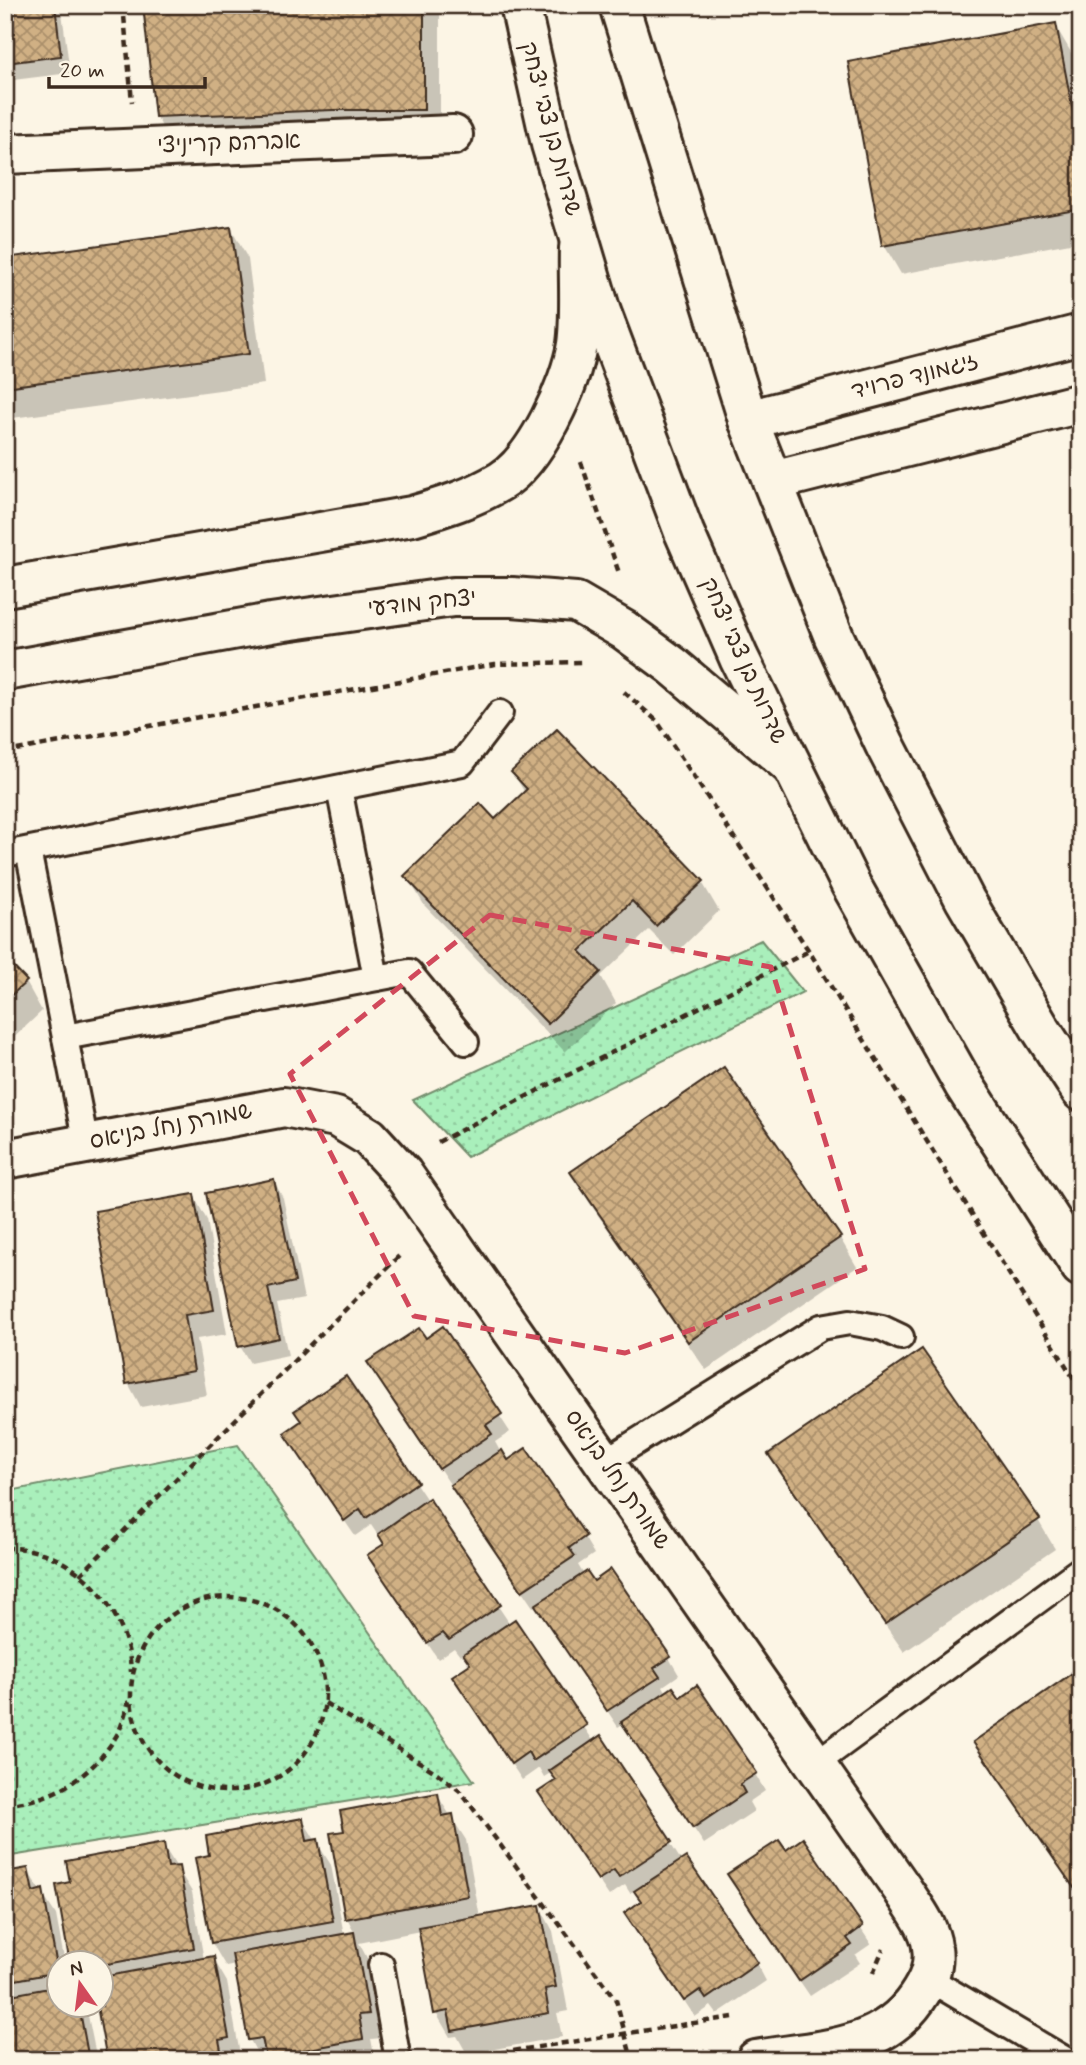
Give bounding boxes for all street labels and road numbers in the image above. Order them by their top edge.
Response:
street label: שדרות בן צבי יצחק [512,38,588,220]
street label: אברהם קריניצי [157,127,301,161]
street label: זיגמונד פרויד [848,347,982,407]
street label: שדרות בן צבי יצחק [693,573,793,749]
street label: יצחק מודעי [366,583,478,625]
street label: שמורת נחל בניאס [87,1097,255,1157]
street label: שמורת נחל בניאס [557,1404,677,1556]

